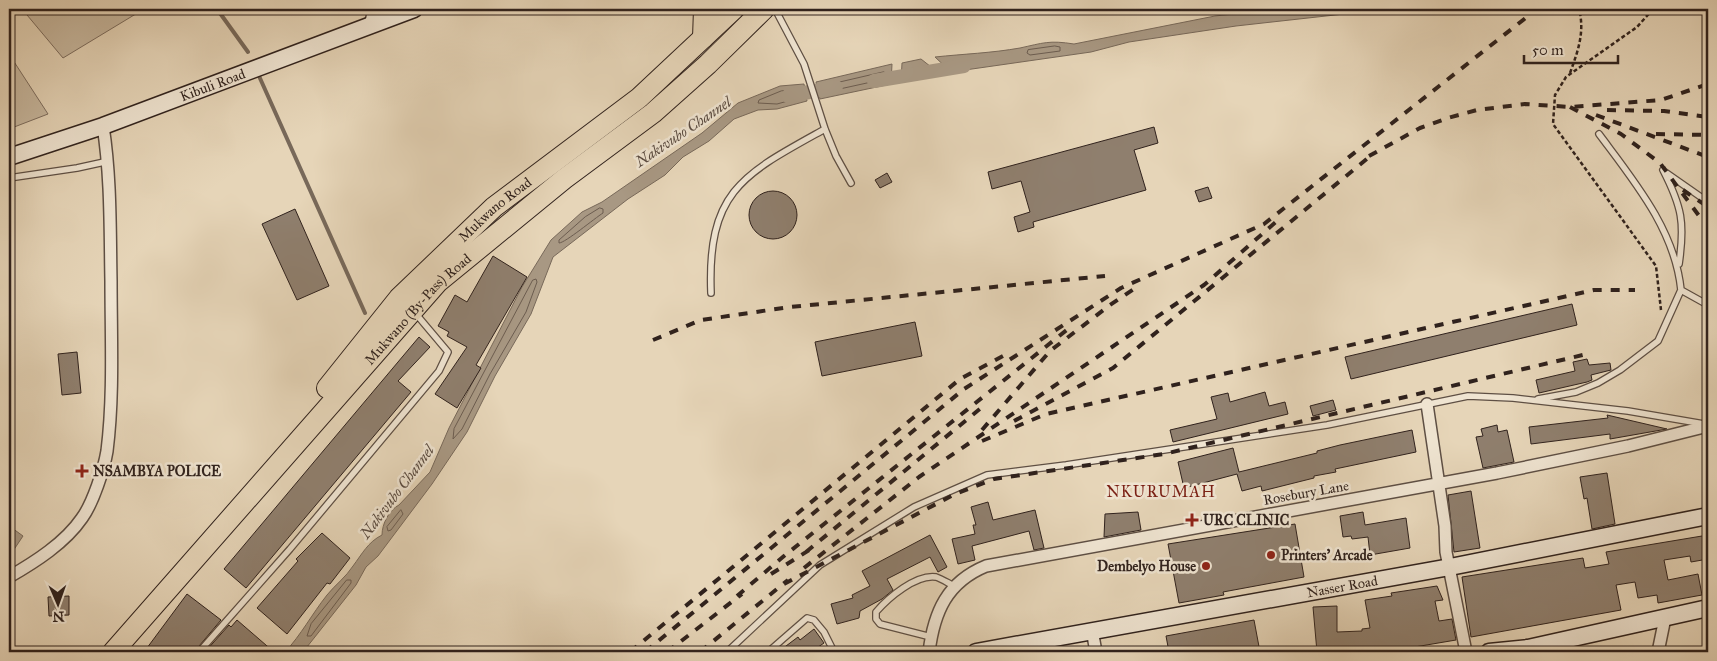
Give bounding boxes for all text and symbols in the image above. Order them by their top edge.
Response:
scale bar [1524,32,1618,64]
text: 50 m [1532,41,1564,59]
street label: Kibuli Road [177,65,248,105]
water label: Nakivubo Channel [631,92,736,171]
street label: Mukwano Road [455,173,535,245]
street label: Mukwano (By-Pass) Road [361,250,475,368]
water label: Nakivubo Channel [356,440,439,543]
place label: NSAMBYA POLICE [93,463,221,480]
marker: NSAMBYA POLICE [75,464,89,478]
street label: Rosebury Lane [1262,477,1350,509]
district label: NKURUMAH [1106,482,1216,501]
place label: URC CLINIC [1203,512,1289,529]
marker: URC CLINIC [1185,513,1199,527]
place label: Printers' Arcade [1281,547,1373,564]
marker: Printers' Arcade [1265,549,1277,561]
place label: Dembelyo House [1097,558,1196,576]
marker: Dembelyo House [1200,560,1212,572]
street label: Nasser Road [1305,572,1379,601]
north arrow [32,578,82,628]
text: N [52,608,65,625]

